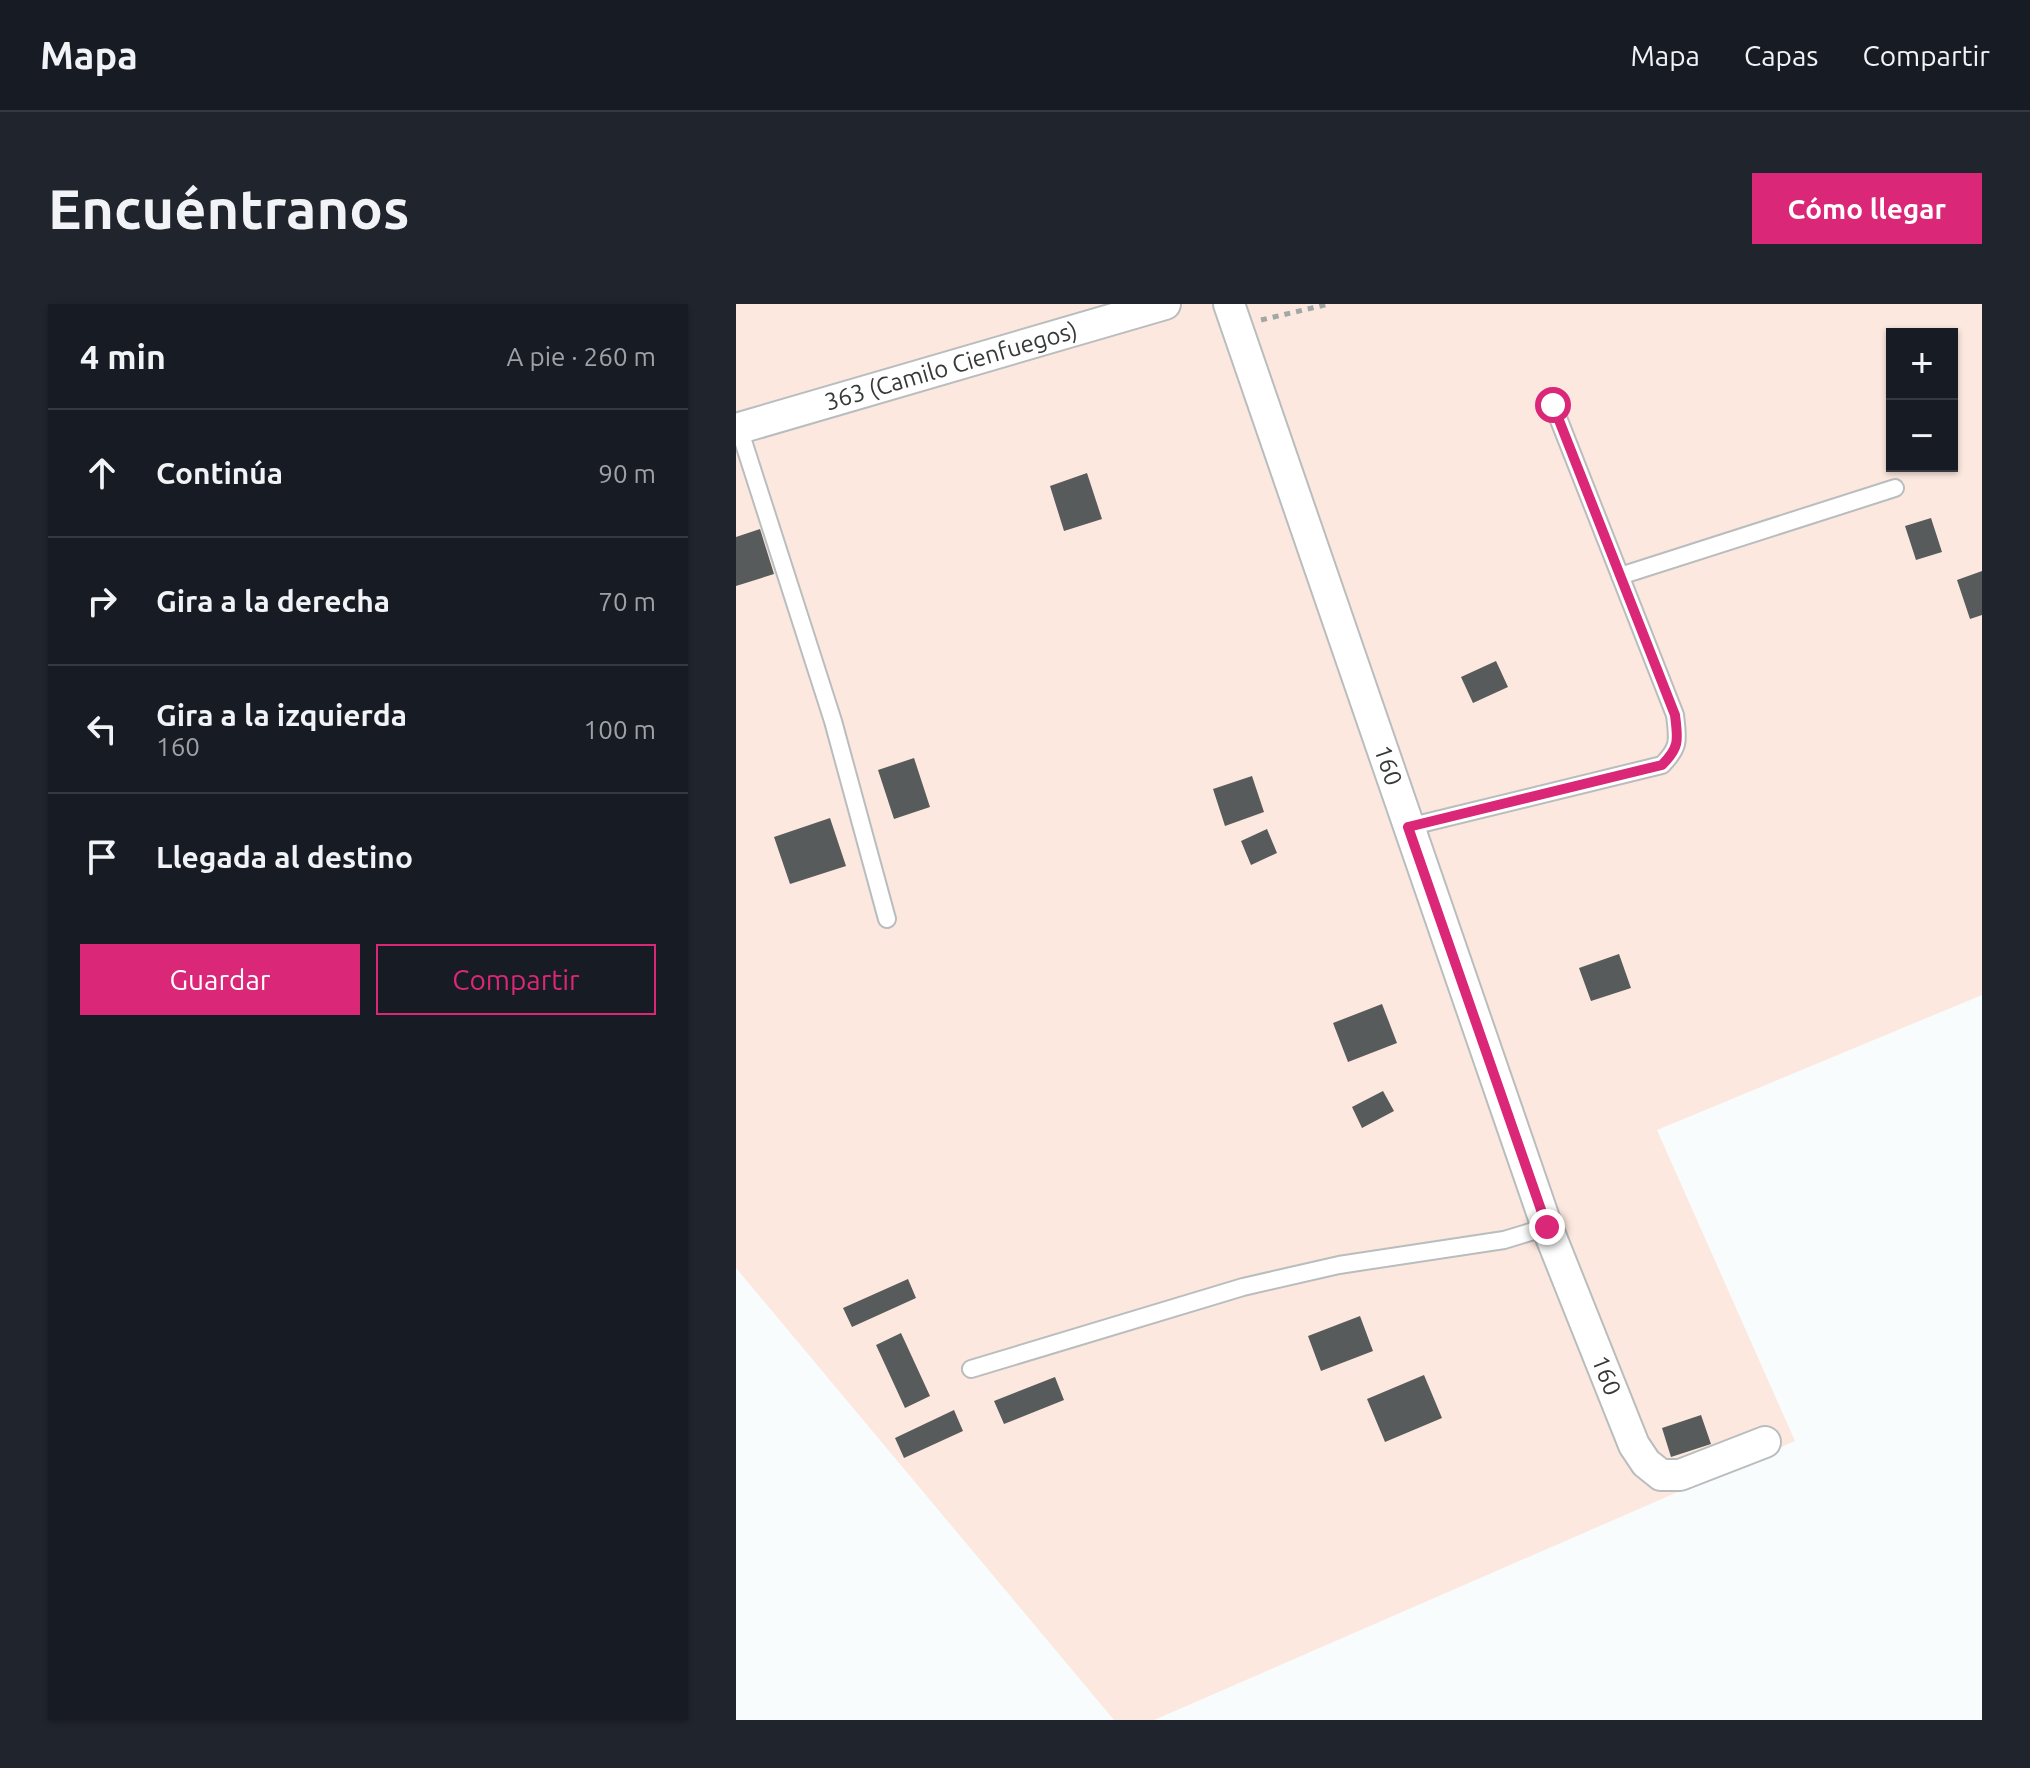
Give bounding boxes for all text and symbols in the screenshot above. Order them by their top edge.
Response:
text: Mapa [40,34,138,76]
text: Mapa [1630,40,1700,71]
text: Capas [1744,40,1819,71]
text: Compartir [1863,40,1990,71]
button: Cómo llegar [1752,173,1982,244]
text: Encuéntranos [48,177,409,240]
street label: 363 (Camilo Cienfuegos) [821,316,1080,415]
map controls [1886,328,1958,472]
button: + [1886,328,1958,400]
text: 4 min [80,337,166,375]
text: A pie · 260 m [507,342,656,371]
route start [1535,387,1571,423]
button: − [1886,400,1958,472]
icon: ahead [80,451,124,495]
text: Continúa [156,456,283,490]
text: 90 m [598,459,656,488]
icon: right [80,579,124,623]
text: Gira a la derecha [156,584,390,618]
text: 70 m [598,587,656,616]
text: Gira a la izquierda [156,698,407,732]
icon: left [80,707,124,751]
text: 100 m [584,715,656,744]
text: 160 [156,732,200,761]
street label: 160 [1369,742,1408,789]
icon: arrive [80,835,124,879]
text: Llegada al destino [156,840,413,874]
button: Guardar [80,944,360,1015]
button: Compartir [376,944,656,1015]
route end [1529,1209,1565,1245]
street label: 160 [1587,1351,1627,1399]

